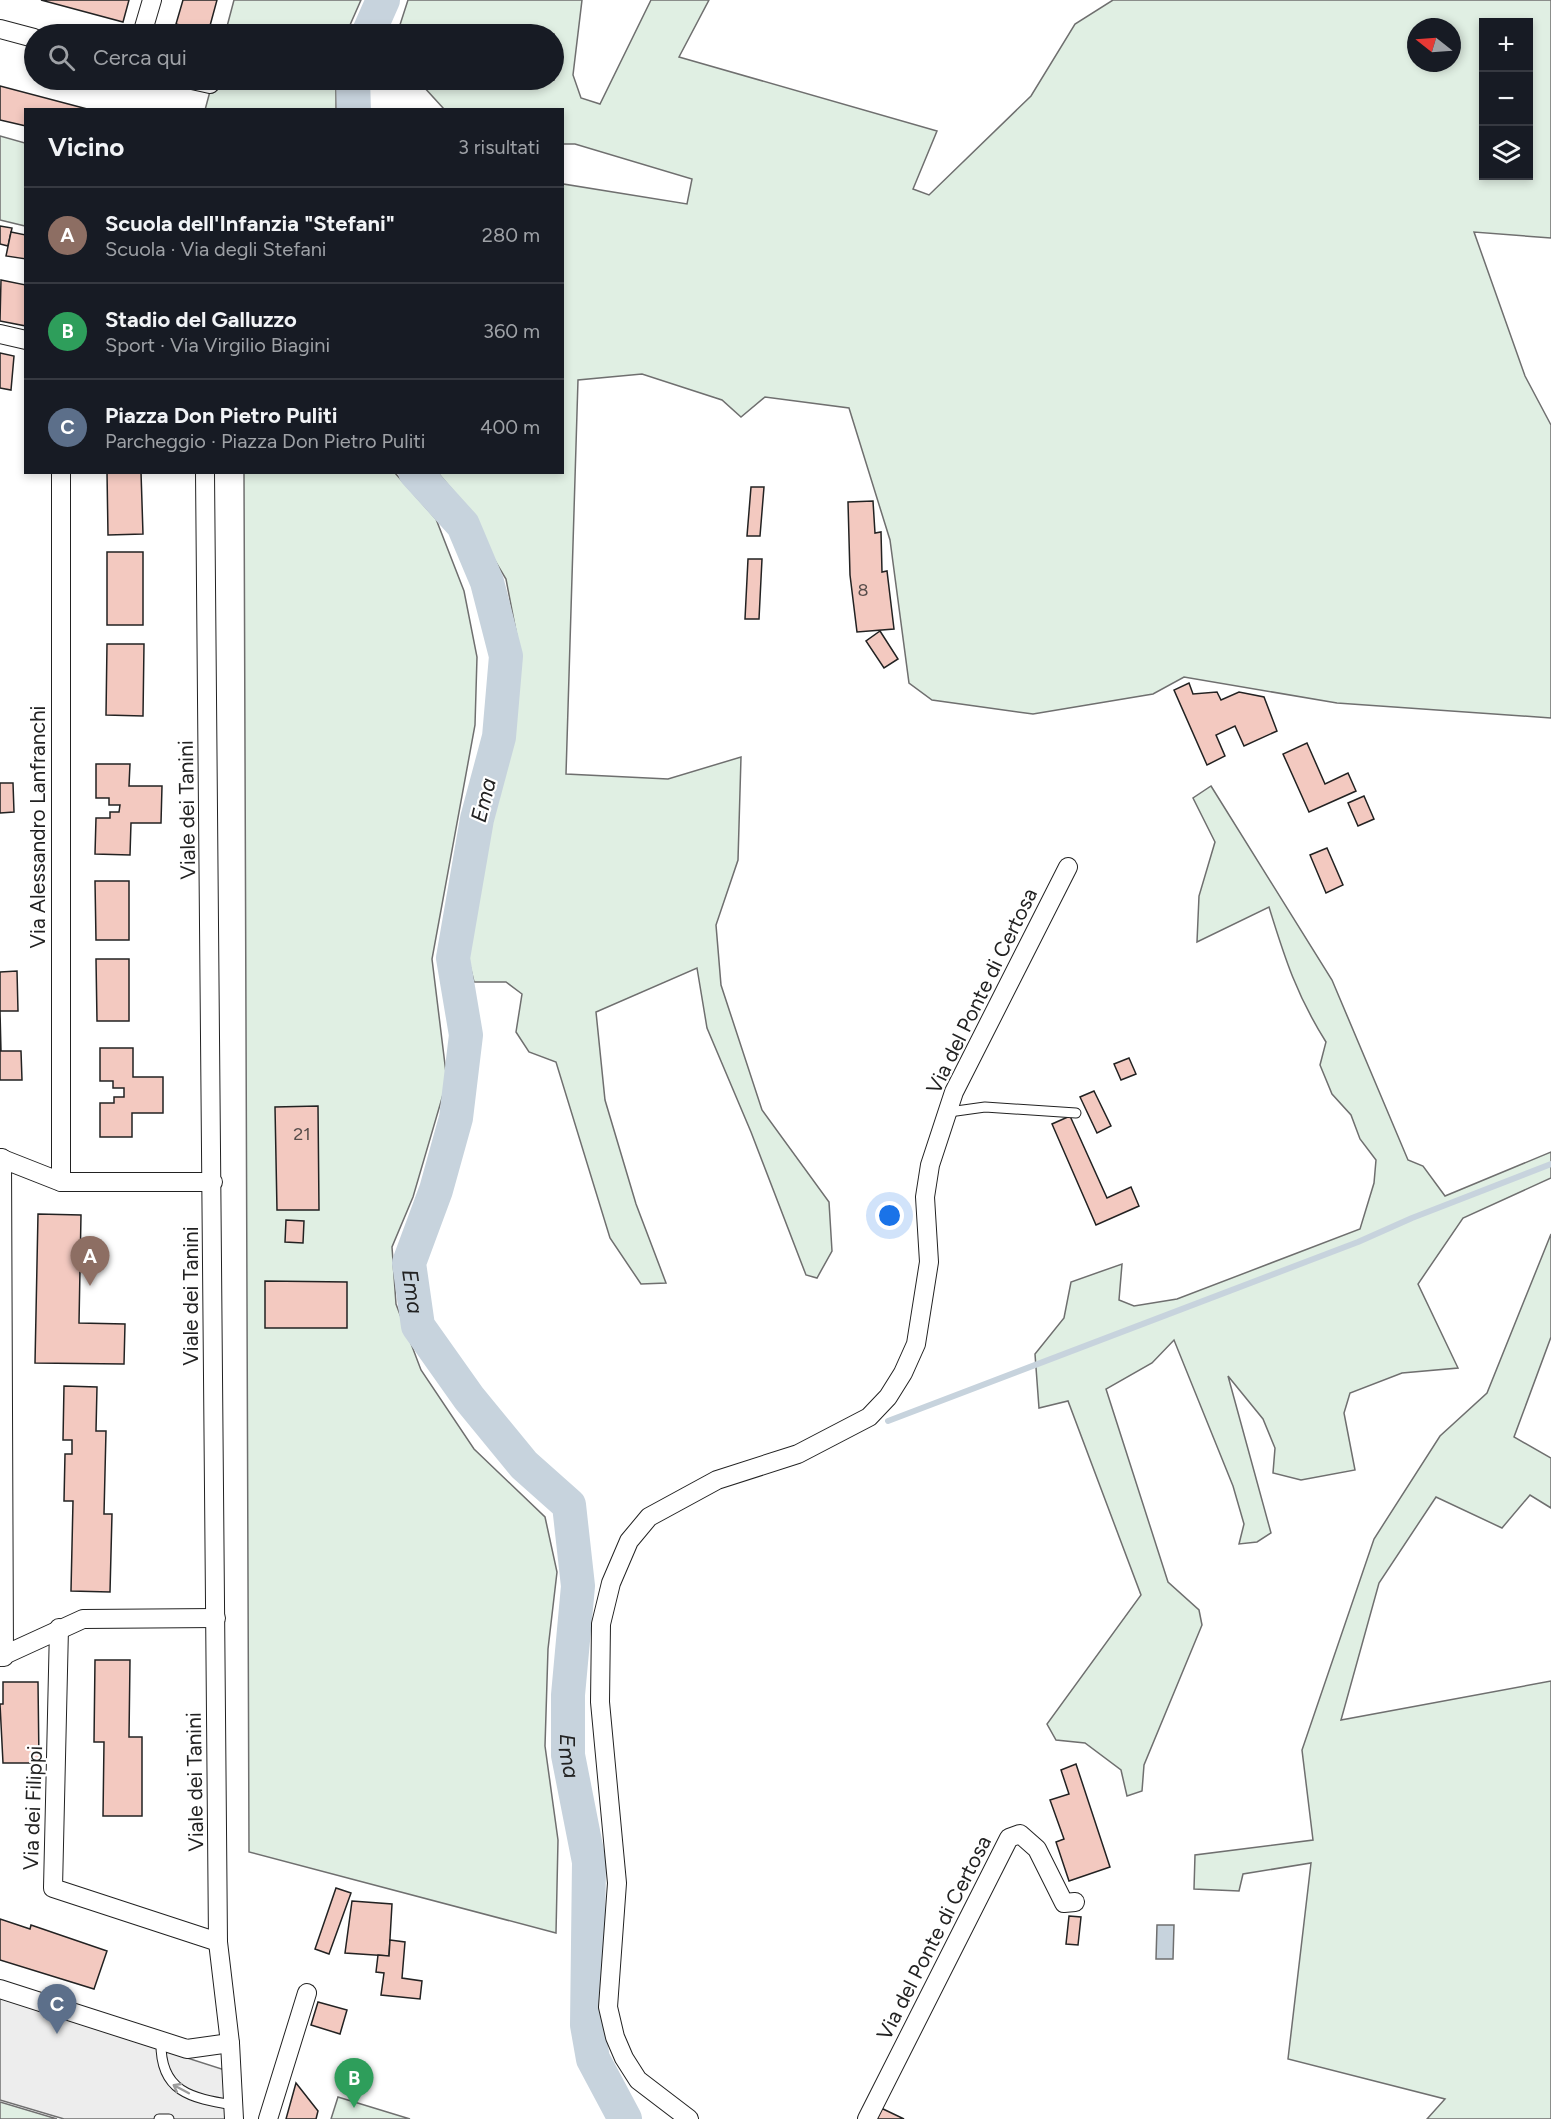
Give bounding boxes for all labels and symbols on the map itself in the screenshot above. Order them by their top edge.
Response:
north arrow [1407,18,1461,72]
house number: 8 [857,579,869,601]
street label: Via Alessandro Lanfranchi [25,706,50,948]
street label: Viale dei Tanini [173,740,200,880]
water label: Ema [465,775,502,825]
street label: Via del Ponte di Certosa [921,884,1042,1098]
house number: 21 [293,1123,311,1145]
your location [875,1201,904,1230]
street label: Viale dei Tanini [178,1226,203,1366]
pin: A [70,1236,110,1286]
water label: Ema [396,1268,429,1316]
street label: Viale dei Tanini [181,1712,208,1852]
water label: Ema [553,1734,585,1781]
street label: Via dei Filippi [18,1745,47,1871]
street label: Via del Ponte di Certosa [871,1831,996,2044]
pin: C [38,1984,76,2034]
pin: B [334,2058,374,2108]
one-way arrow [173,2083,190,2095]

